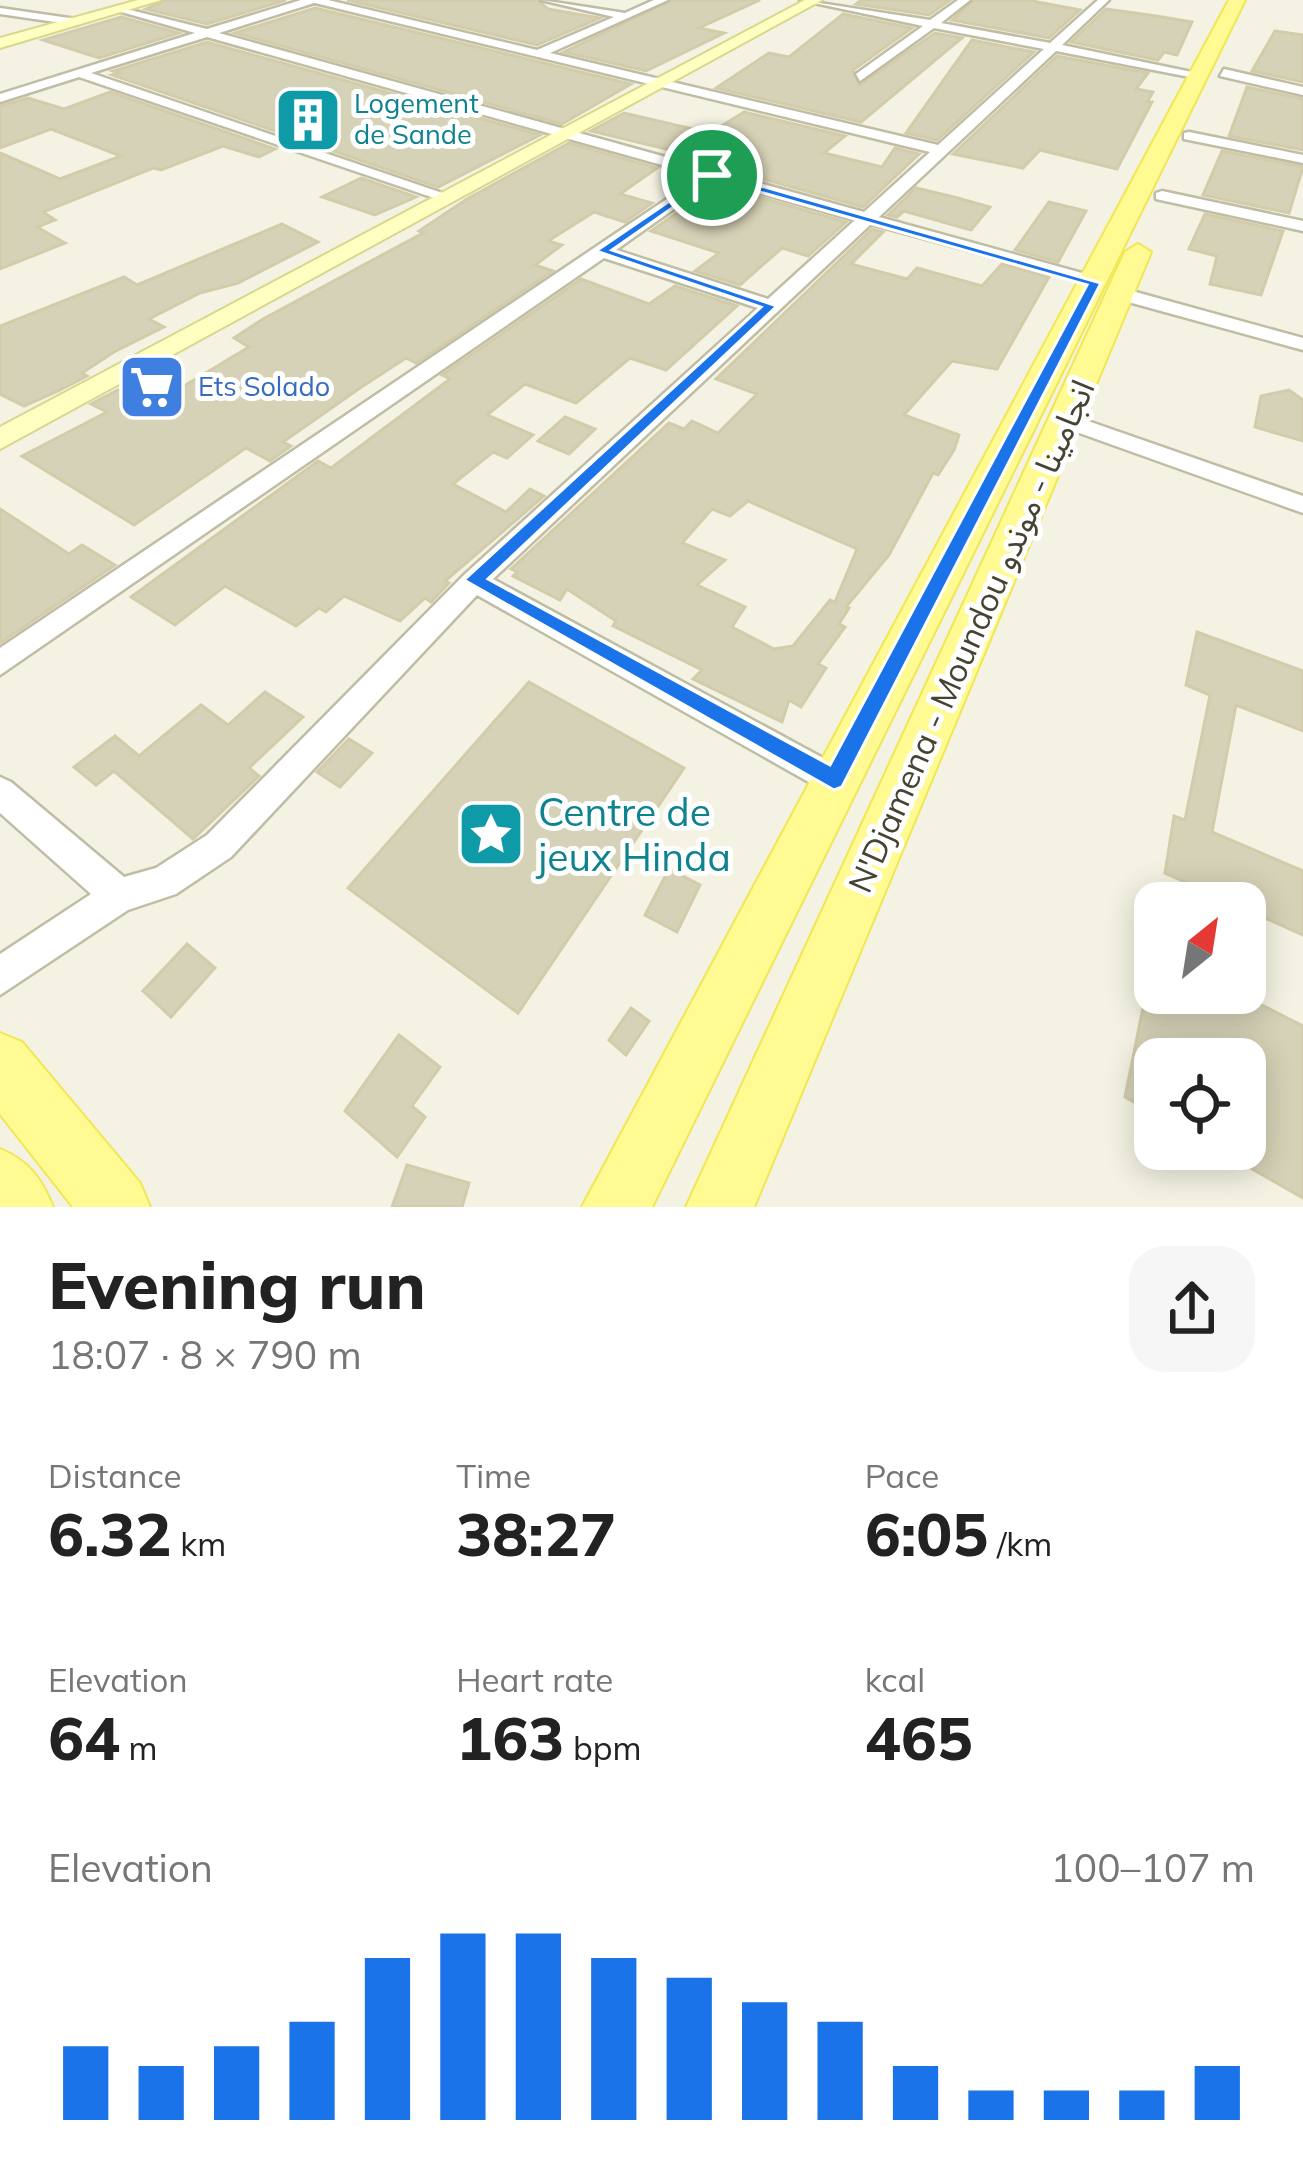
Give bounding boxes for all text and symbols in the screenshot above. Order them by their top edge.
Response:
building icon: Logement de Sande [273,85,343,155]
place label: Logement de Sande [354,86,479,151]
pin [661,124,763,226]
icon: arrive [679,142,745,208]
supermarket icon: Ets Solado [117,352,187,422]
place label: Ets Solado [198,369,330,403]
street label: N'Djamena - Moundou انجامينا - موندو [839,373,1103,898]
place label: Centre de jeux Hinda [535,787,731,881]
place icon: Centre de jeux Hinda [456,799,526,869]
north arrow [1134,882,1266,1014]
map controls [1134,882,1266,1170]
button: locate [1134,1038,1266,1170]
text: Evening run [48,1243,426,1326]
button: share [1129,1246,1255,1372]
text: 18:07 · 8 × 790 m [48,1330,362,1379]
text: Distance [48,1455,181,1496]
text: Time [456,1455,531,1496]
text: Pace [865,1455,939,1496]
text: 6.32 [48,1496,172,1571]
text: 38:27 [456,1496,616,1571]
text: 6:05 [865,1496,988,1571]
text: km [172,1523,226,1564]
text: /km [988,1523,1052,1564]
text: Elevation [48,1659,188,1700]
text: Heart rate [456,1659,613,1700]
text: kcal [865,1659,925,1700]
text: 64 [48,1700,120,1775]
text: 163 [456,1700,564,1775]
text: 465 [865,1700,973,1775]
text: m [120,1727,158,1768]
text: bpm [564,1727,642,1768]
text: Elevation [48,1843,213,1892]
text: 100–107 m [1050,1843,1255,1892]

